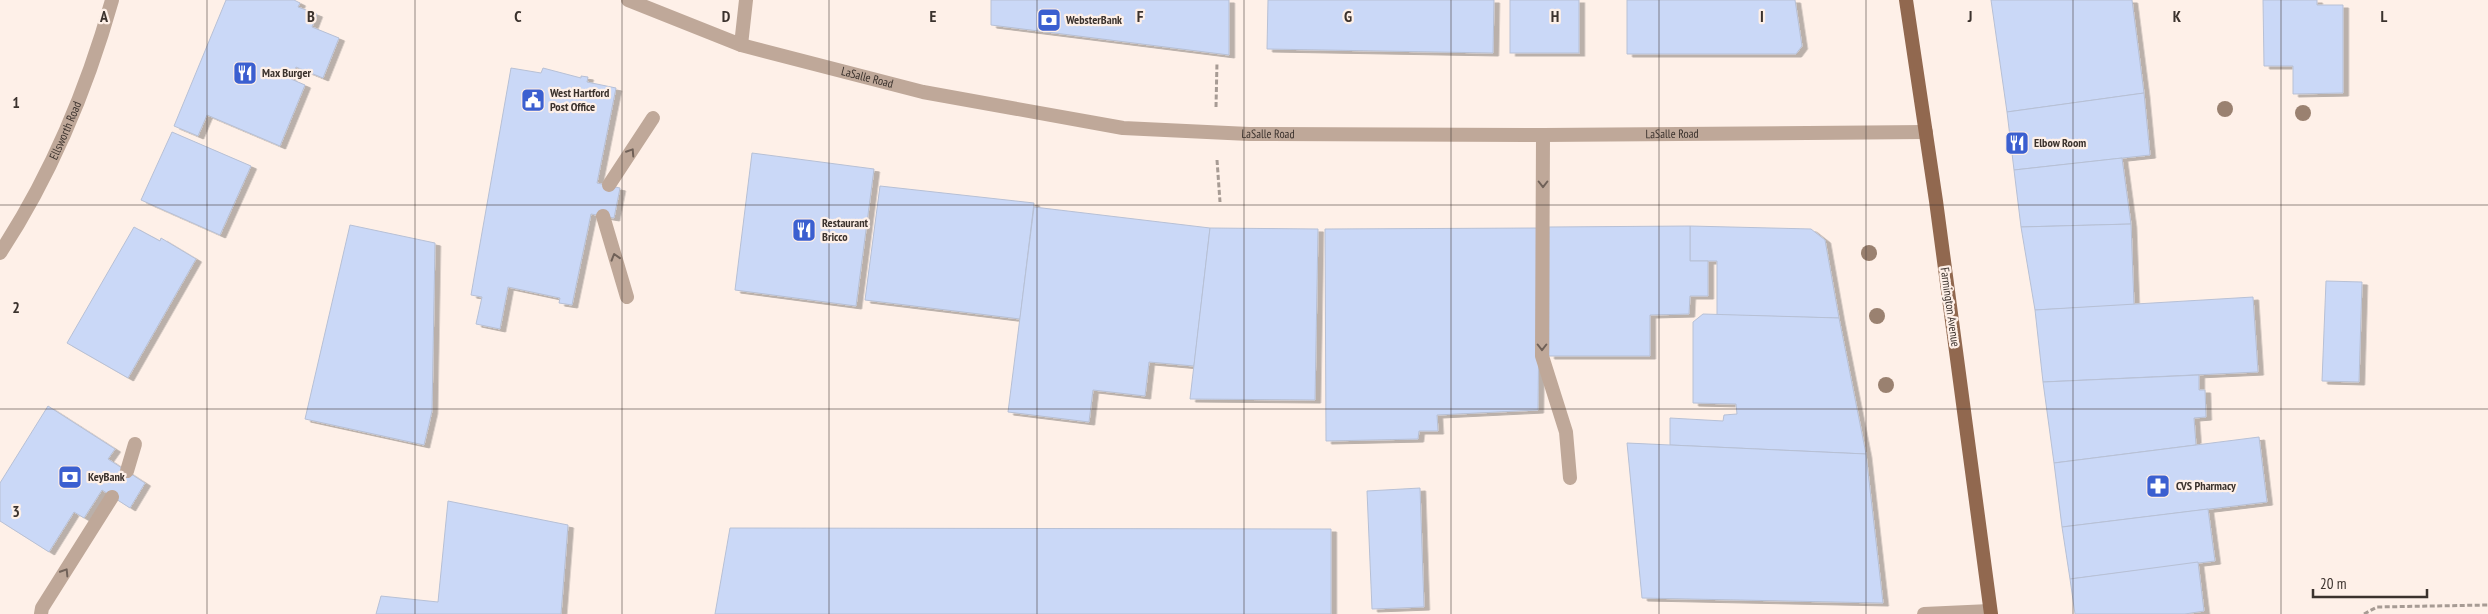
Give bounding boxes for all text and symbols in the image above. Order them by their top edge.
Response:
text: A [99,6,109,26]
text: B [307,6,315,26]
text: C [514,6,522,26]
text: D [722,6,731,26]
text: E [930,6,937,26]
text: F [1137,6,1144,26]
text: G [1344,6,1352,26]
text: H [1551,6,1559,26]
text: I [1760,6,1764,26]
text: J [1967,6,1972,26]
text: K [2173,6,2182,26]
text: L [2381,6,2388,26]
bank icon: WebsterBank [1036,7,1062,33]
place label: WebsterBank [1065,12,1122,27]
restaurant icon: Max Burger [232,60,258,86]
street label: LaSalle Road [840,63,895,91]
place label: Max Burger [262,65,312,80]
place label: West Hartford Post Office [549,85,609,114]
public building icon: West Hartford Post Office [520,87,546,113]
text: 1 [12,92,20,112]
street label: Ellsworth Road [46,99,84,162]
street label: LaSalle Road [1241,126,1295,141]
street label: LaSalle Road [1645,126,1699,141]
restaurant icon: Elbow Room [2004,130,2030,156]
place label: Elbow Room [2034,135,2086,150]
one-way arrow [625,148,634,157]
one-way arrow [1538,180,1548,188]
place label: Restaurant Bricco [822,215,869,244]
restaurant icon: Restaurant Bricco [791,217,817,243]
one-way arrow [611,253,621,261]
street label: Farmington Avenue [1937,266,1964,348]
text: 2 [12,297,20,317]
one-way arrow [1537,343,1547,351]
bank icon: KeyBank [57,464,83,490]
place label: KeyBank [88,469,125,484]
pharmacy icon: CVS Pharmacy [2145,473,2171,499]
place label: CVS Pharmacy [2176,478,2236,493]
text: 3 [12,501,20,521]
scale bar [2313,566,2427,598]
one-way arrow [59,568,69,577]
text: 20 m [2320,574,2346,593]

